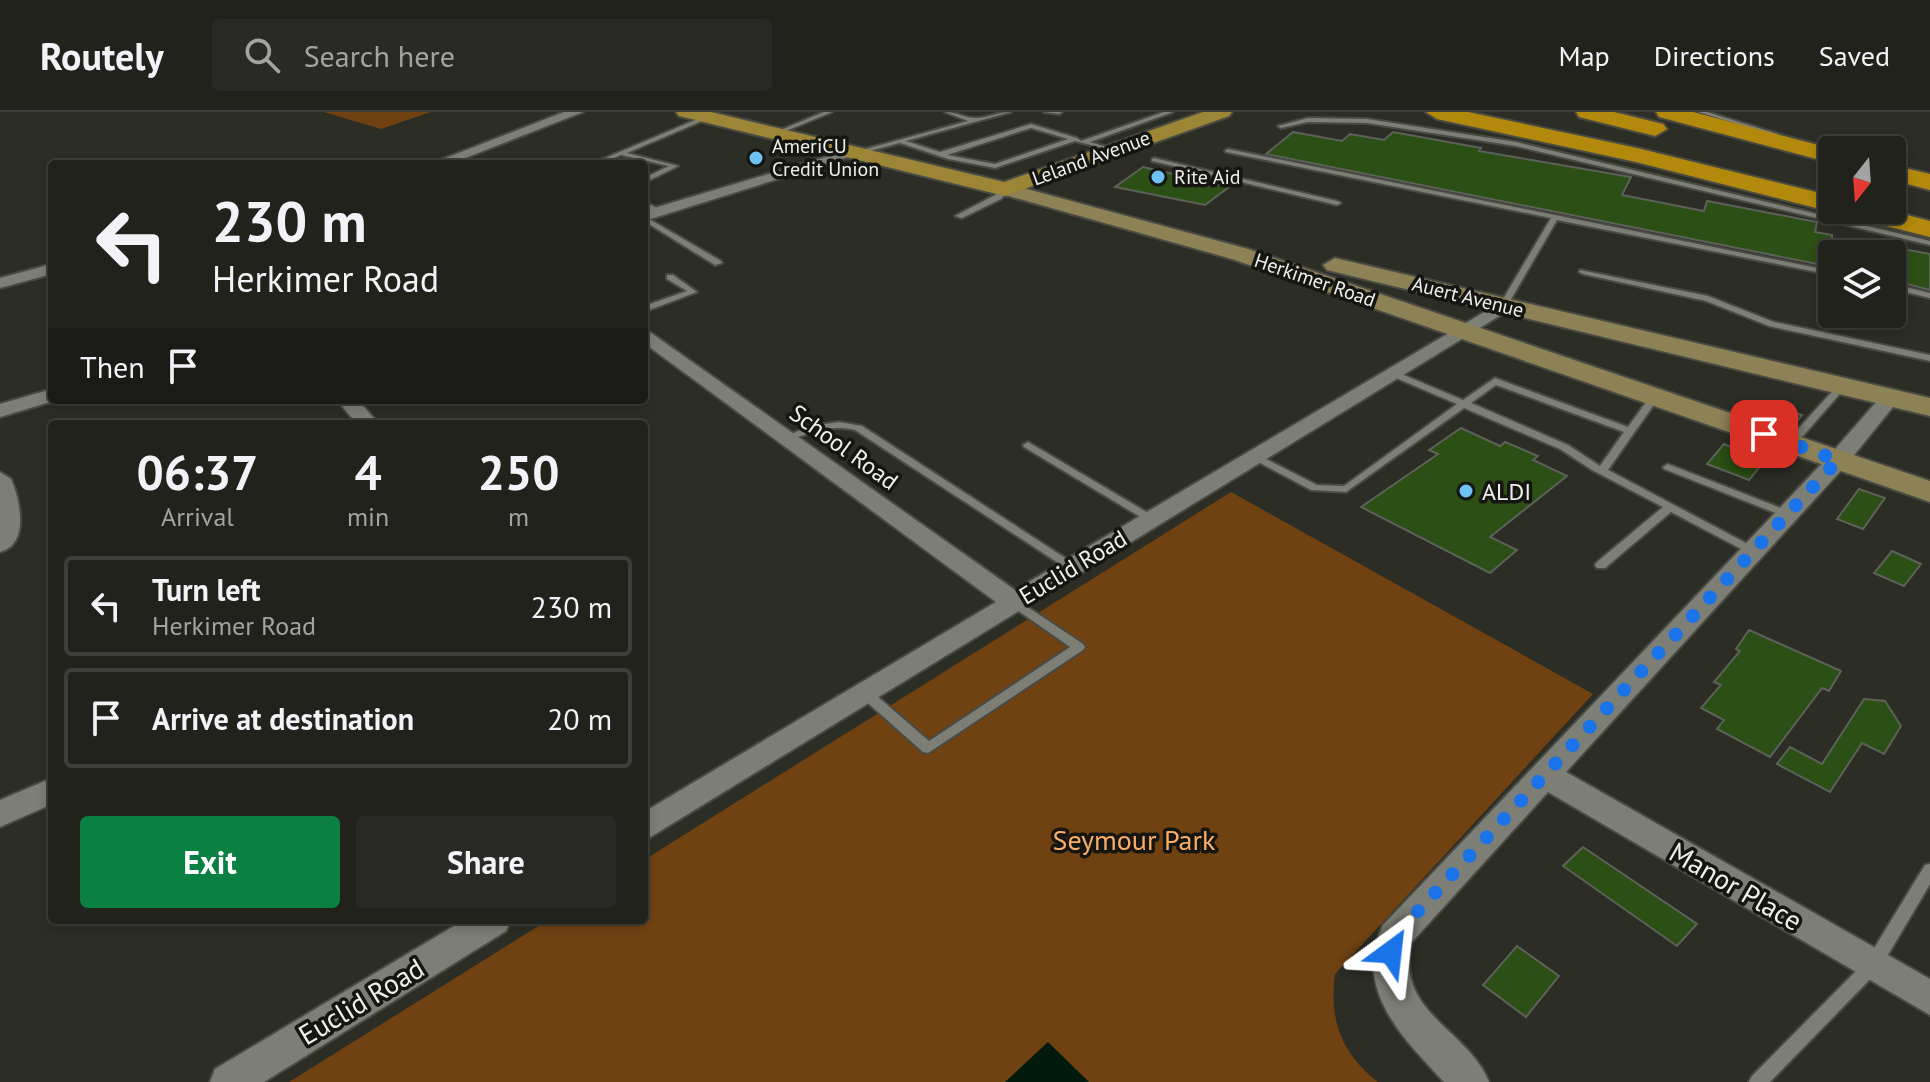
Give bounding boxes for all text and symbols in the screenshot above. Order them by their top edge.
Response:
search box [212,19,772,91]
text: Routely [40,31,164,80]
icon: search [240,33,284,77]
text: Search here [304,36,455,75]
text: Map [1559,37,1610,74]
text: Directions [1654,37,1775,74]
text: Saved [1819,37,1890,74]
street label: Leland Avenue [1028,125,1154,191]
place label: AmeriCU Credit Union [772,133,879,182]
north arrow [1818,136,1906,224]
map controls [1818,136,1906,328]
marker: AmeriCU Credit Union [747,149,765,167]
place label: Rite Aid [1174,164,1241,190]
marker: Rite Aid [1149,168,1167,186]
text: 230 m [212,185,367,257]
icon: left [80,192,184,296]
button: layers [1818,240,1906,328]
street label: Herkimer Road [1251,247,1379,313]
text: Herkimer Road [212,255,439,302]
street label: Auert Avenue [1410,271,1526,323]
icon: arrive [161,344,205,388]
text: Then [80,347,145,386]
street label: School Road [784,397,904,497]
pin [1730,400,1798,468]
icon: arrive [1742,412,1786,456]
text: 06:37 [137,441,258,503]
text: 4 [354,441,382,503]
text: 250 [478,441,559,503]
place label: ALDI [1482,476,1531,507]
marker: ALDI [1457,482,1475,500]
text: Arrival [161,500,234,533]
text: min [347,500,389,533]
text: m [508,500,529,533]
street label: Euclid Road [1013,523,1133,611]
text: Turn left [152,570,260,609]
icon: left [84,584,128,628]
text: 230 m [531,587,612,626]
text: Herkimer Road [152,609,316,642]
icon: arrive [84,696,128,740]
text: Arrive at destination [152,699,414,738]
text: 20 m [547,699,612,738]
button: Exit [80,816,340,908]
button: Share [356,816,616,908]
park label: Seymour Park [1053,821,1216,858]
street label: Manor Place [1663,833,1809,939]
position arrow [1349,910,1433,994]
street label: Euclid Road [291,949,431,1053]

